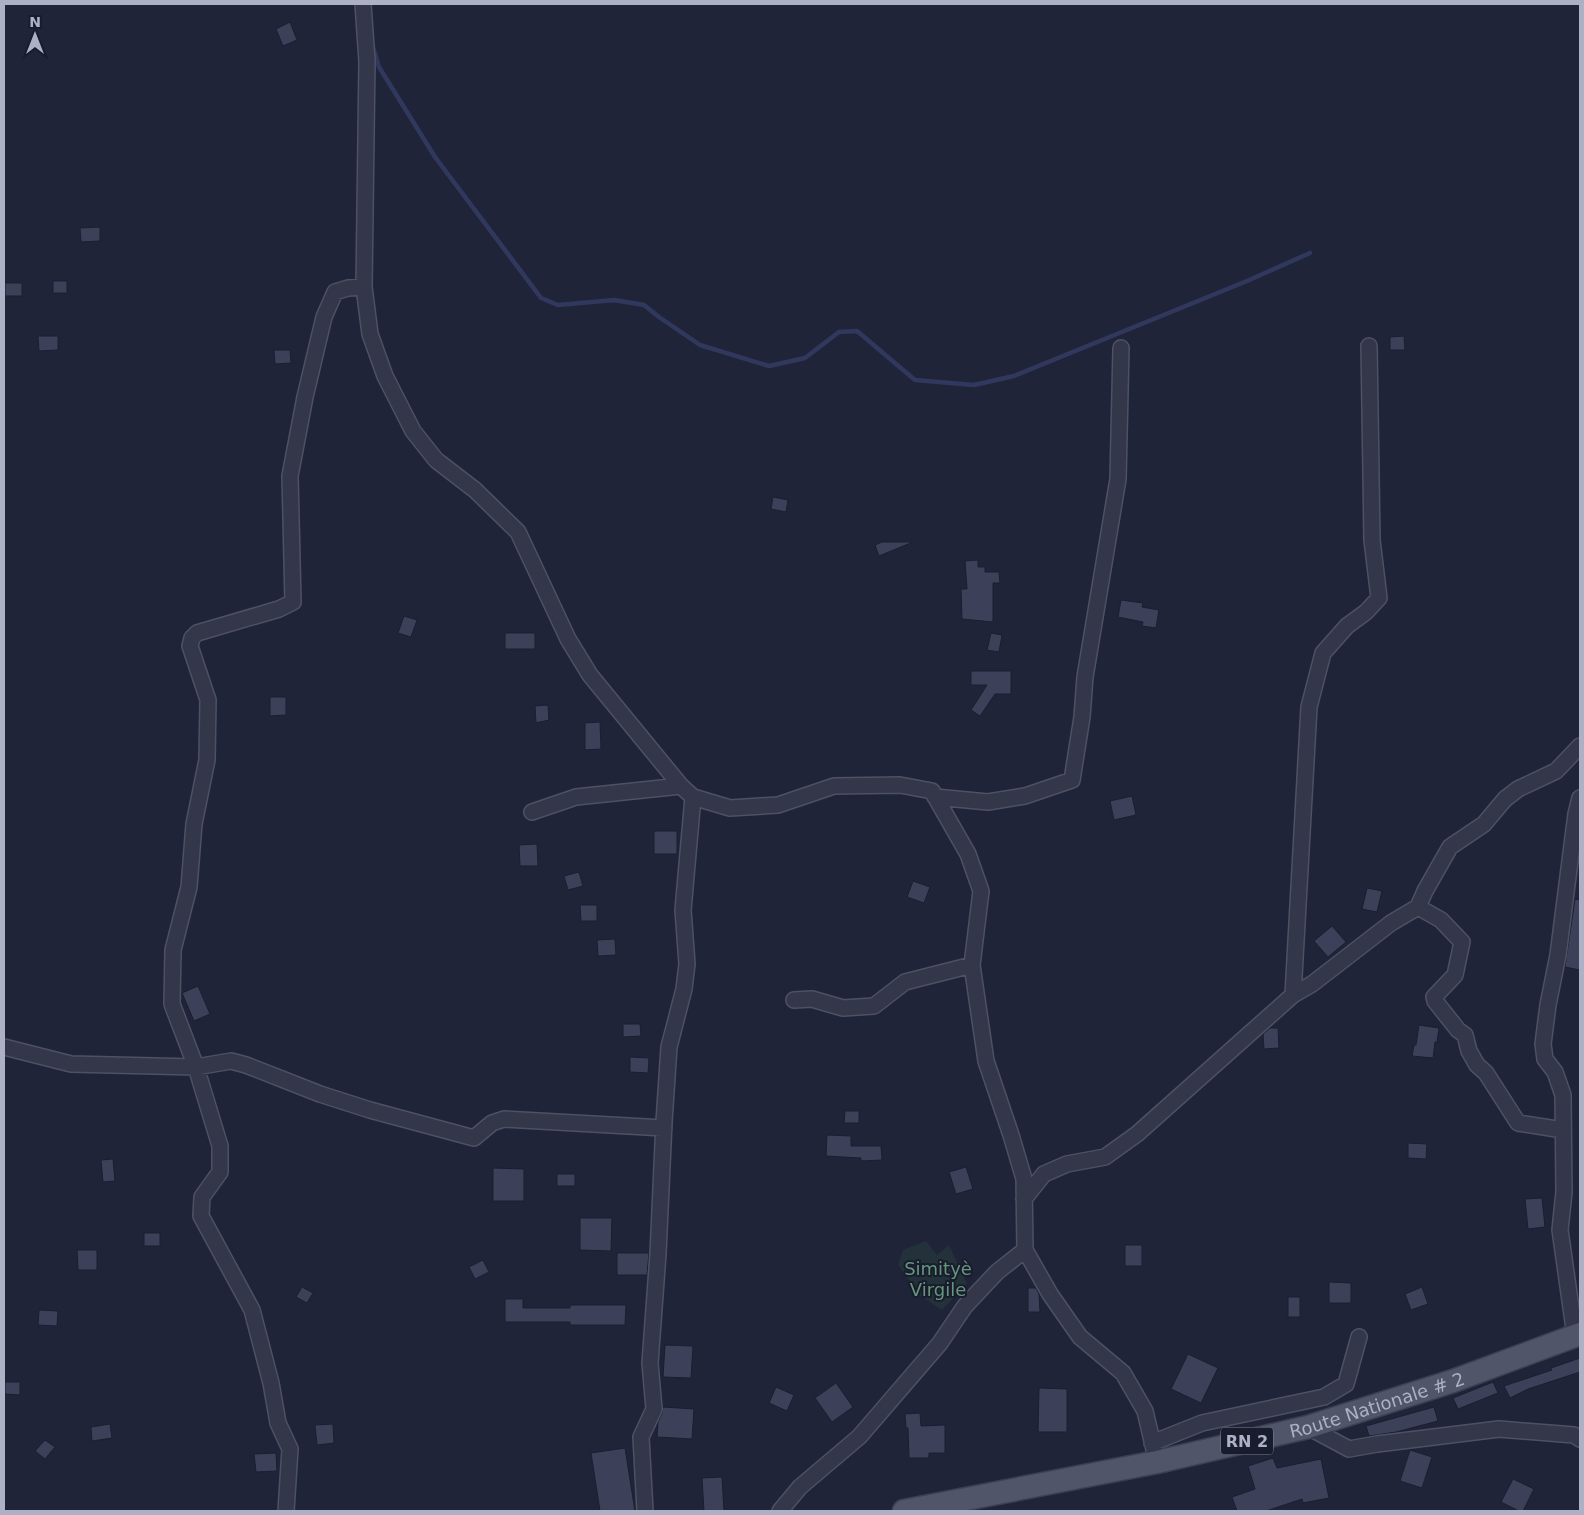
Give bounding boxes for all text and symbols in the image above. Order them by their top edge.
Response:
north arrow [10,10,60,60]
text: N [29,14,41,30]
park label: Simityè Virgile [904,1258,972,1300]
street label: Route Nationale # 2 [1287,1367,1467,1441]
road number: RN 2 [1221,1428,1273,1454]

